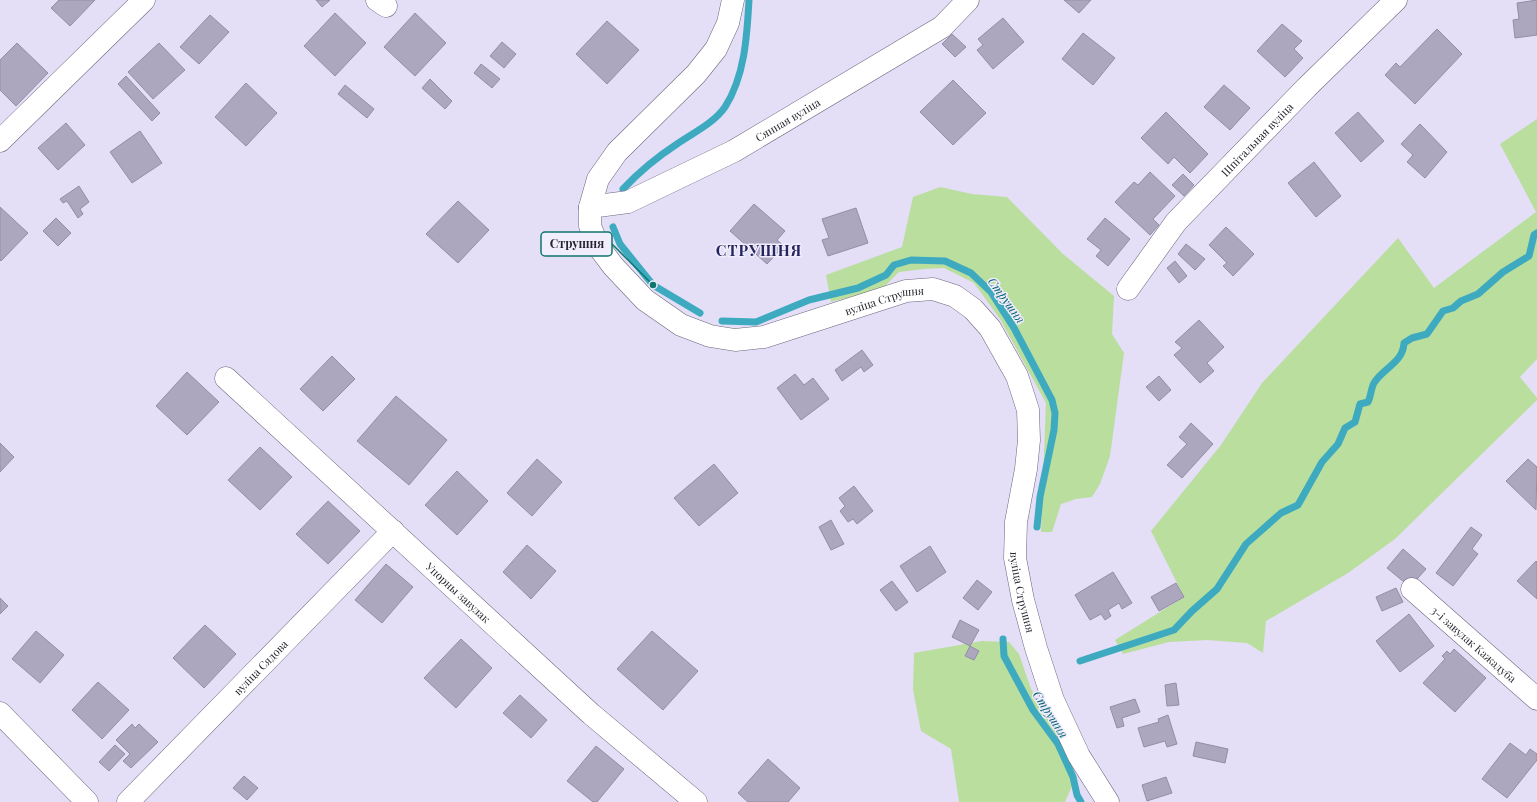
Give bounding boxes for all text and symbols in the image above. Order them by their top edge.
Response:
street label: Сянная вуліца [752,94,823,144]
street label: Шпітальная вуліца [1217,98,1296,179]
callout: Струшня [541,232,612,256]
text: Струшня [550,235,604,251]
district label: СТРУШНЯ [716,240,802,260]
water label: Струшня [985,274,1029,326]
street label: вуліца Струшня [843,282,925,318]
street label: вуліца Струшня [1007,552,1039,634]
street label: Упорны завулак [422,558,494,626]
street label: 3-і завулак Кажадуба [1429,602,1520,686]
street label: вуліца Сядова [230,636,291,698]
water label: Струшня [1030,687,1072,741]

